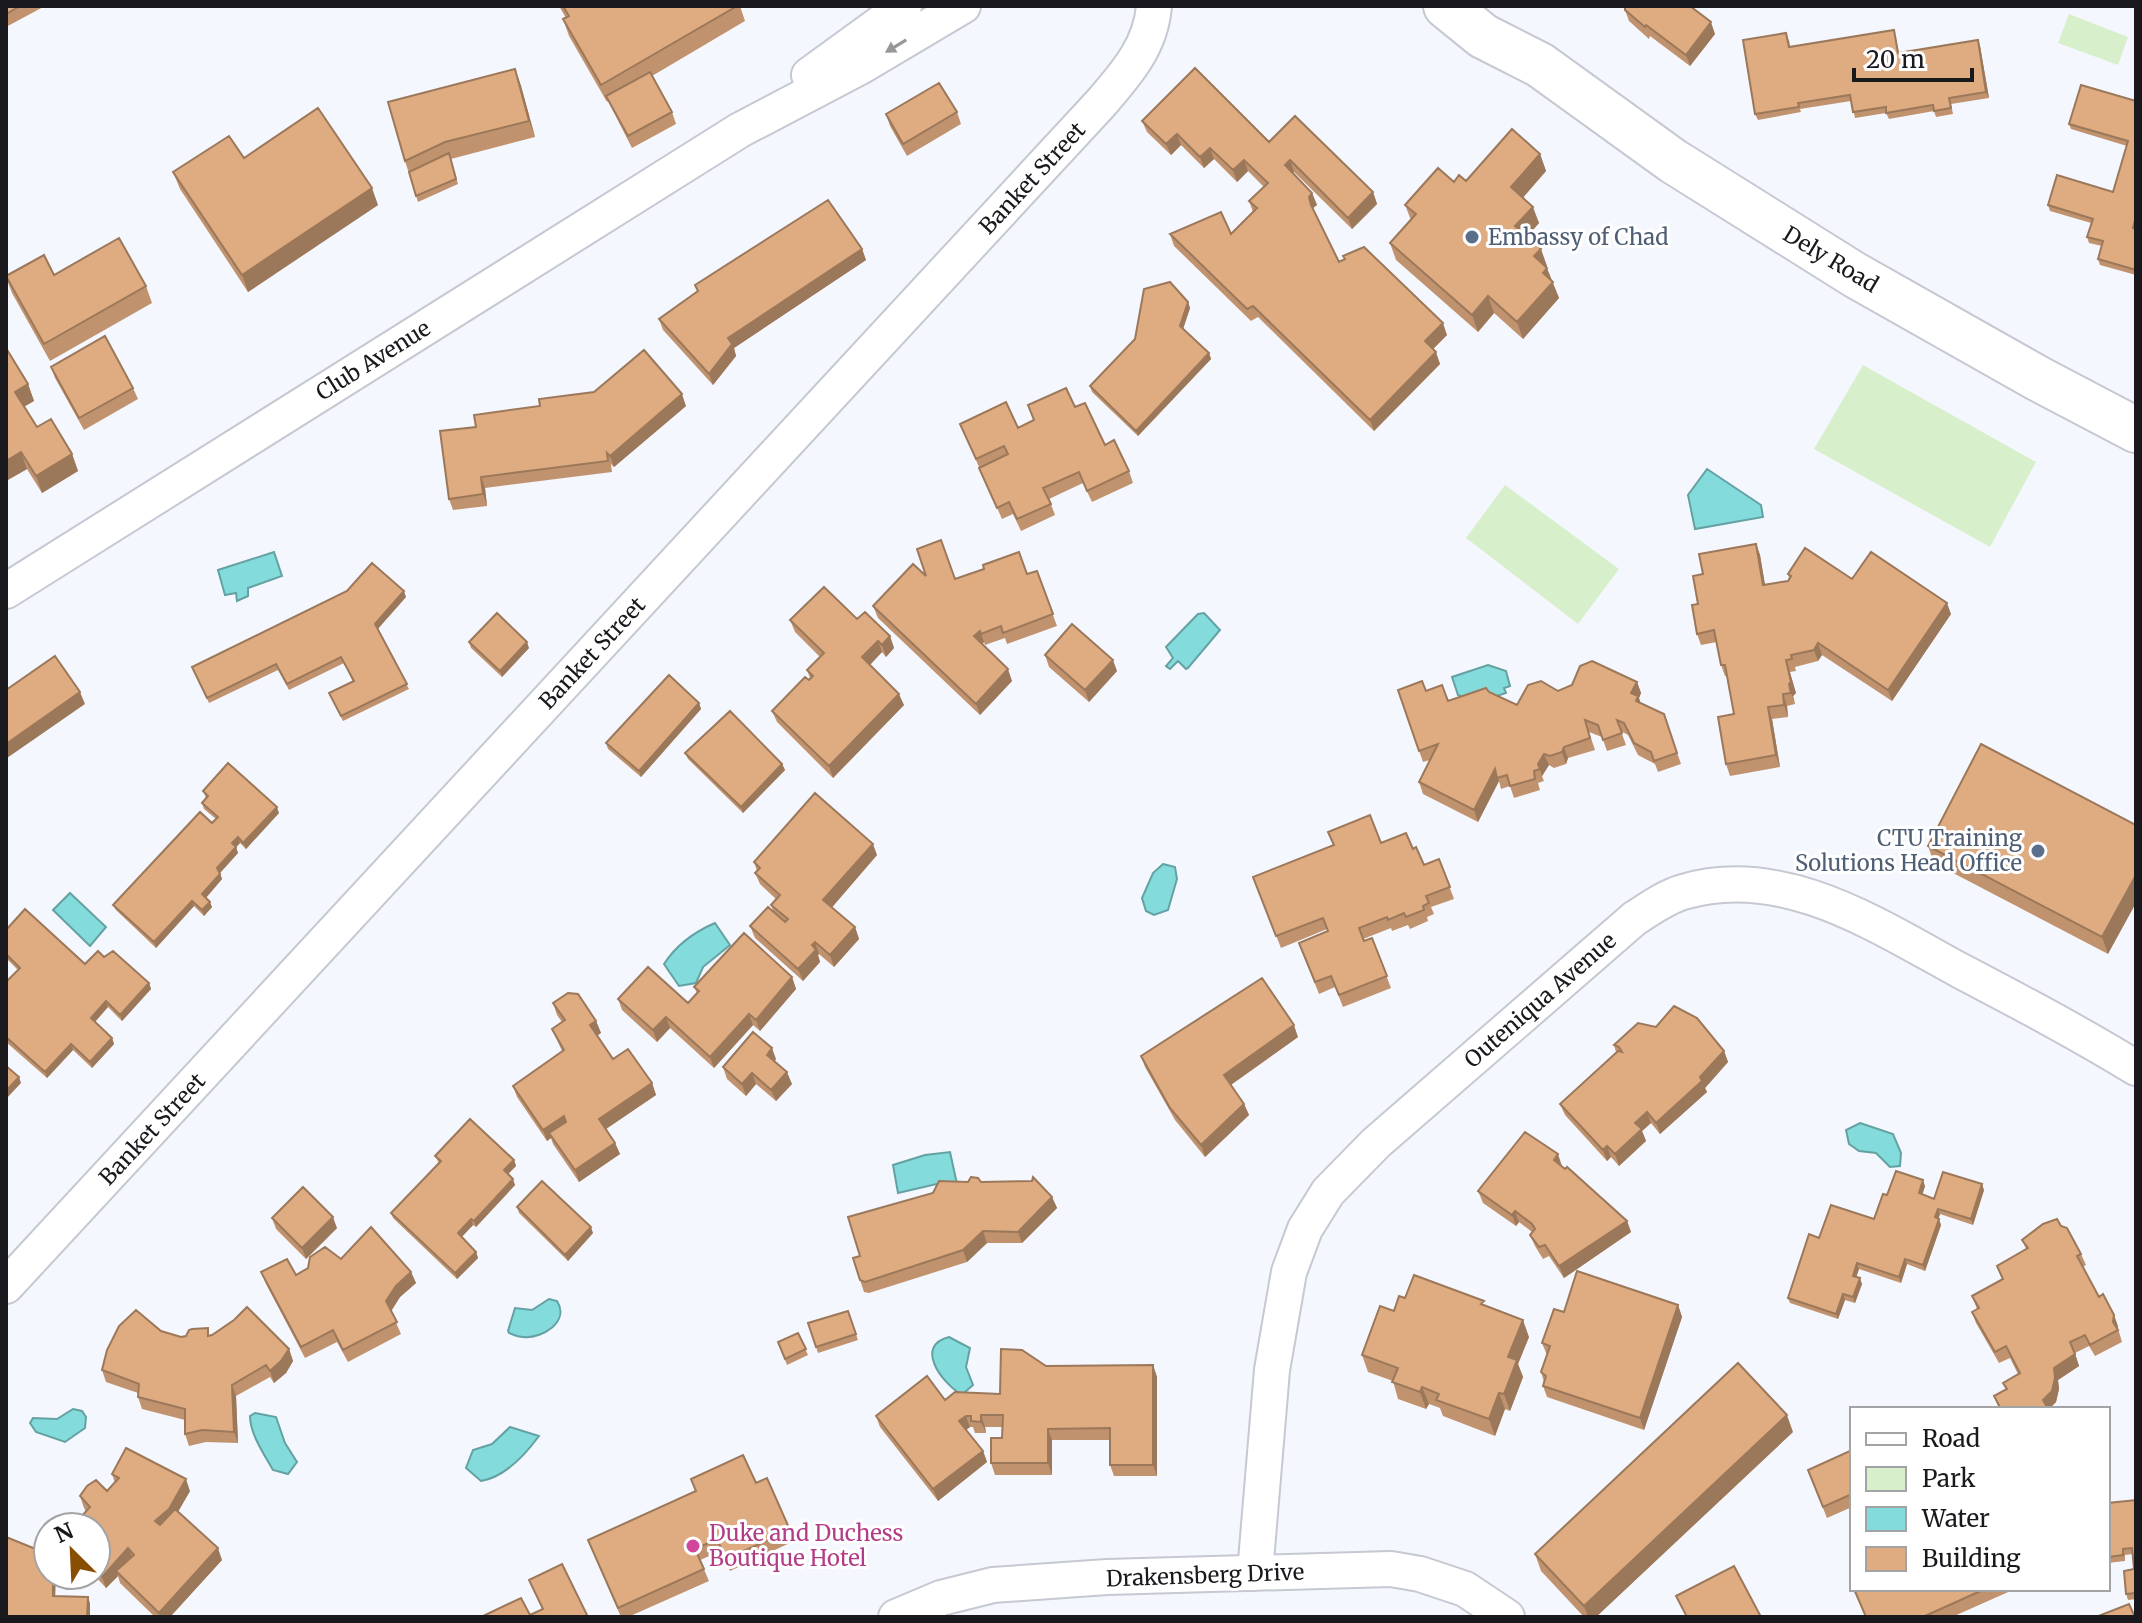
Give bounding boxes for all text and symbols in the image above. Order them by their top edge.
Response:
scale bar [1854,32,1972,82]
one-way arrow [885,39,907,53]
text: 20 m [1866,44,1925,75]
street label: Banket Street [973,116,1091,240]
street label: Dely Road [1778,220,1884,298]
place label: Embassy of Chad [1488,223,1668,251]
marker: Embassy of Chad [1463,228,1481,246]
street label: Club Avenue [310,314,436,406]
street label: Banket Street [533,591,651,715]
place label: CTU Training Solutions Head Office [1795,824,2022,877]
marker: CTU Training Solutions Head Office [2029,842,2047,860]
street label: Outeniqua Avenue [1458,926,1622,1074]
street label: Banket Street [93,1067,211,1191]
legend [1850,1407,2110,1591]
text: Road [1922,1423,1980,1454]
text: Park [1922,1463,1976,1494]
text: Water [1921,1503,1990,1534]
north arrow [32,1511,112,1591]
text: N [50,1516,78,1549]
place label: Duke and Duchess Boutique Hotel [709,1519,903,1572]
marker: Duke and Duchess Boutique Hotel [684,1537,702,1555]
text: Building [1922,1543,2021,1574]
street label: Drakensberg Drive [1105,1558,1305,1592]

